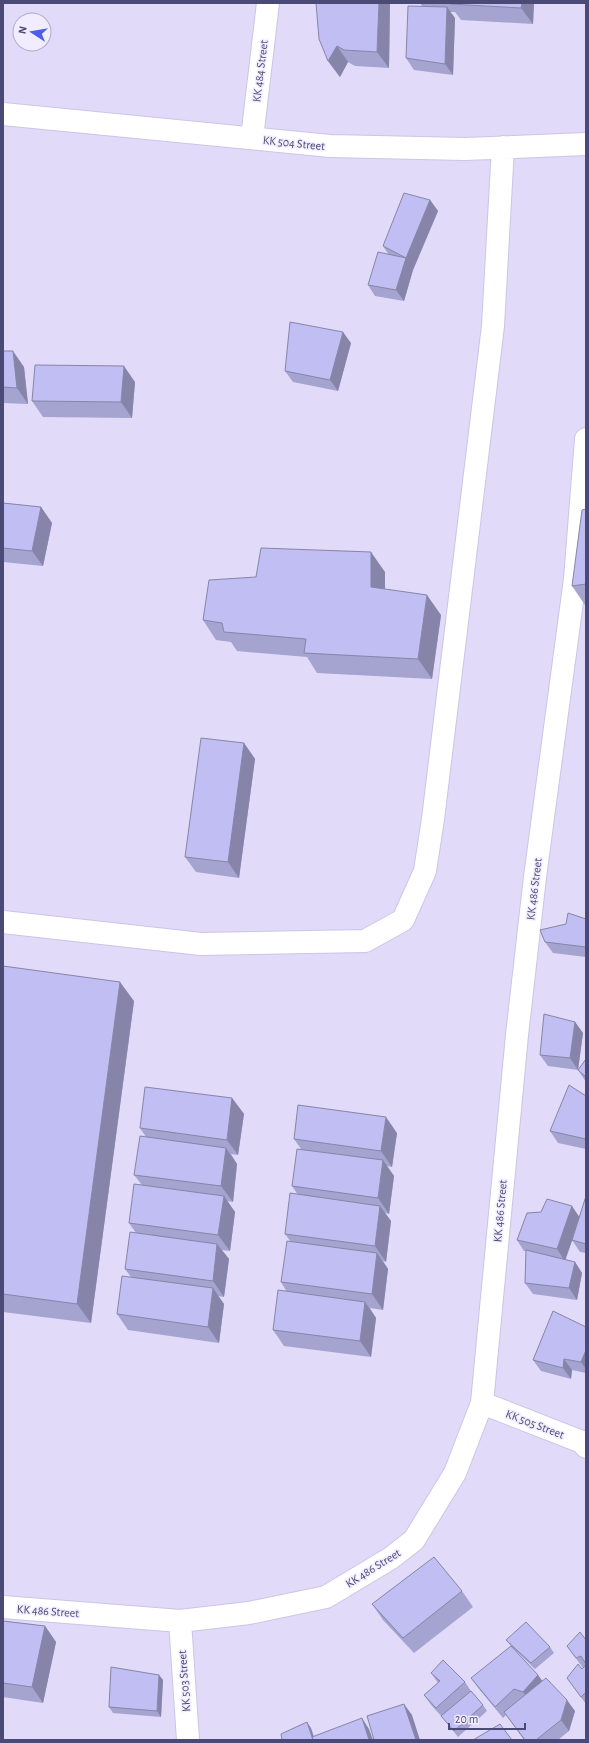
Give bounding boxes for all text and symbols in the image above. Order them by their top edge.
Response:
north arrow [12,12,52,52]
text: N [17,25,29,35]
street label: KK 484 Street [250,39,270,103]
street label: KK 504 Street [262,134,326,152]
street label: KK 486 Street [524,857,544,921]
street label: KK 486 Street [491,1179,509,1243]
street label: KK 505 Street [504,1407,566,1441]
street label: KK 486 Street [343,1546,403,1590]
street label: KK 486 Street [16,1603,80,1619]
street label: KK 503 Street [176,1650,192,1712]
scale bar [449,1705,525,1731]
text: 20 m [455,1713,478,1725]

